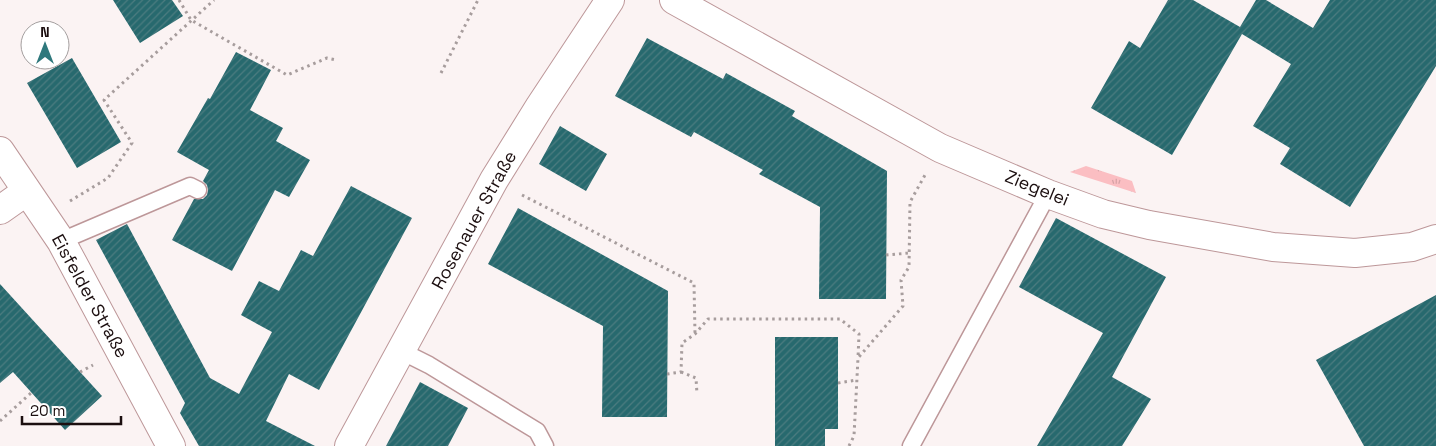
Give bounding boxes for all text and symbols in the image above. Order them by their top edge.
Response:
north arrow [20,20,70,70]
text: N [40,23,50,41]
street label: Rosenauer Straße [426,146,521,293]
street label: Ziegelei [1002,164,1073,211]
street label: Eisfelder Straße [47,230,134,362]
scale bar [22,394,121,426]
text: 20 m [30,401,65,420]

